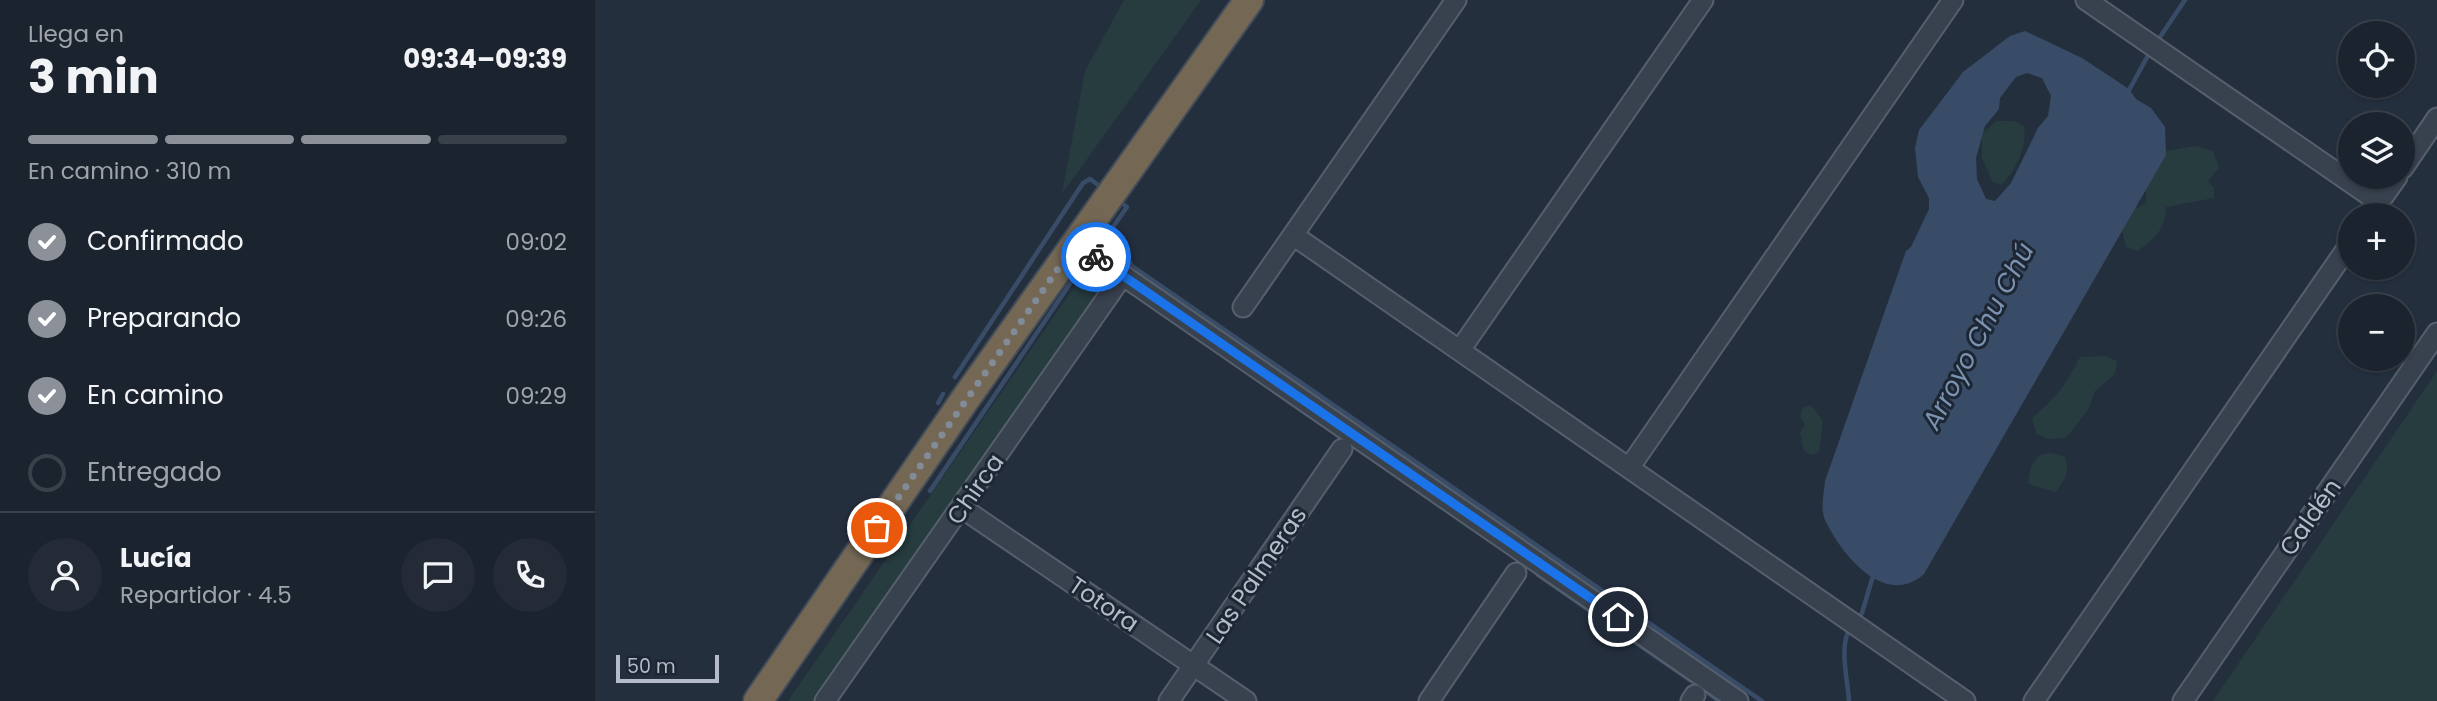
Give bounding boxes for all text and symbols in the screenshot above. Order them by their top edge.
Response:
text: Llega en [28,18,124,50]
map controls [2338,21,2415,371]
button: locate [2338,21,2415,98]
text: 09:34–09:39 [403,41,567,77]
text: 3 min [28,45,159,109]
button: layers [2338,112,2415,189]
text: En camino · 310 m [28,155,231,187]
button: + [2338,203,2415,280]
courier [1061,222,1131,292]
icon: check [28,223,66,261]
text: Confirmado [87,223,244,259]
text: 09:02 [505,226,567,258]
water label: Arroyo Chu Chú [1913,236,2042,437]
icon: bike [1077,238,1115,276]
button: − [2338,294,2415,371]
icon: check [28,300,66,338]
text: Preparando [87,300,241,336]
text: 09:26 [505,303,567,335]
icon: check [28,377,66,415]
text: En camino [87,377,224,413]
text: 09:29 [505,380,567,412]
street label: Chirca [939,447,1011,531]
text: Entregado [87,454,222,490]
street label: Caldén [2271,472,2349,562]
pin [847,498,907,558]
street label: Las Palmeras [1198,500,1314,650]
icon: bag [858,509,896,547]
button: person [28,538,102,612]
button: chat [401,538,475,612]
button: phone [493,538,567,612]
text: Lucía [120,540,192,576]
street label: Totora [1063,569,1145,639]
text: Repartidor · 4.5 [120,579,292,611]
pin [1588,587,1648,647]
icon: home [1599,598,1637,636]
scale bar [616,652,719,684]
text: 50 m [627,653,676,680]

